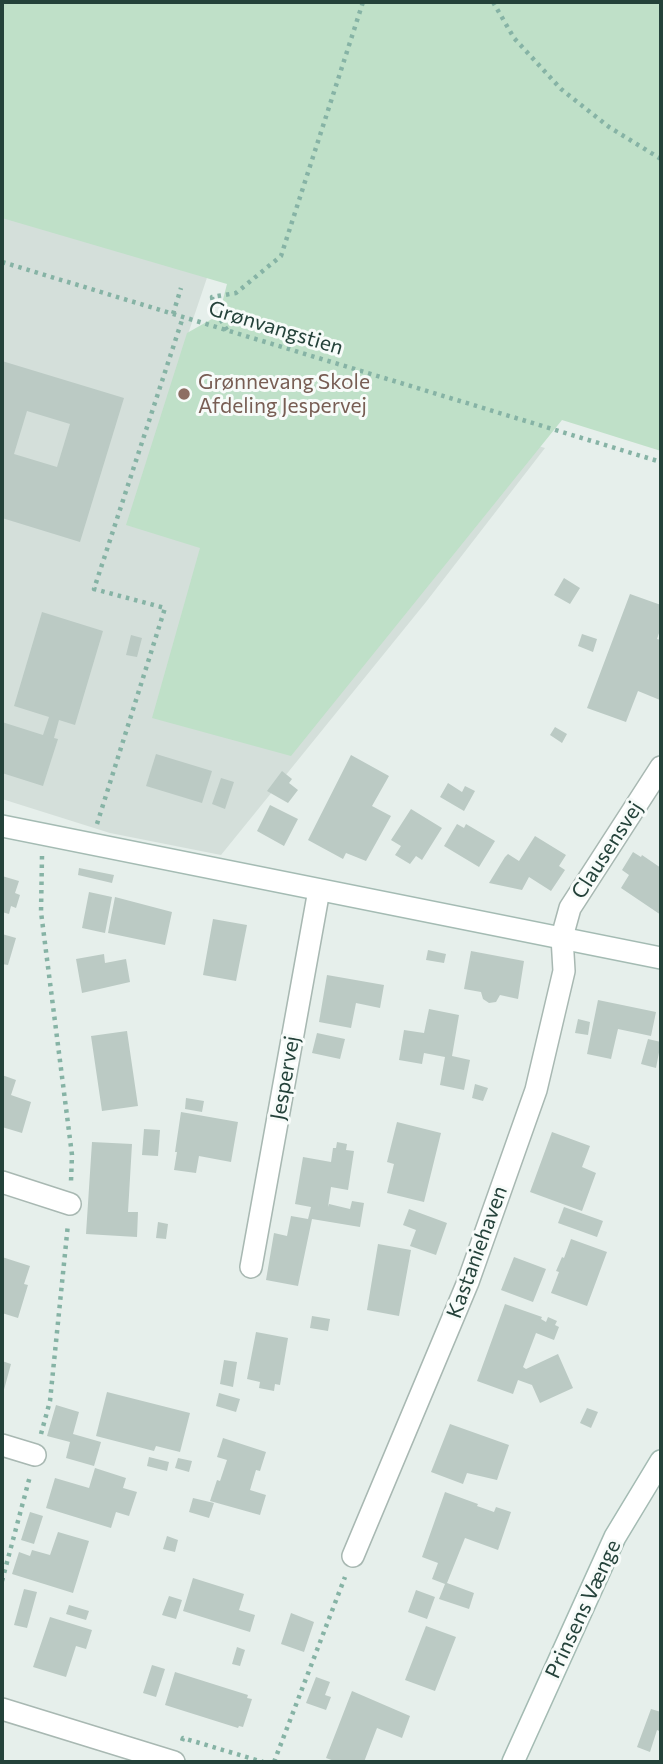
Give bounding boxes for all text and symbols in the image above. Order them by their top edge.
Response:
street label: Grønvangstien [206,296,346,360]
place label: Grønnevang Skole Afdeling Jespervej [198,369,370,419]
marker: Grønnevang Skole Afdeling Jespervej [176,386,192,402]
street label: Clausensvej [566,796,648,904]
street label: Jespervej [265,1034,305,1122]
street label: Kastaniehaven [441,1182,513,1322]
street label: Prinsens Vænge [540,1536,626,1682]

